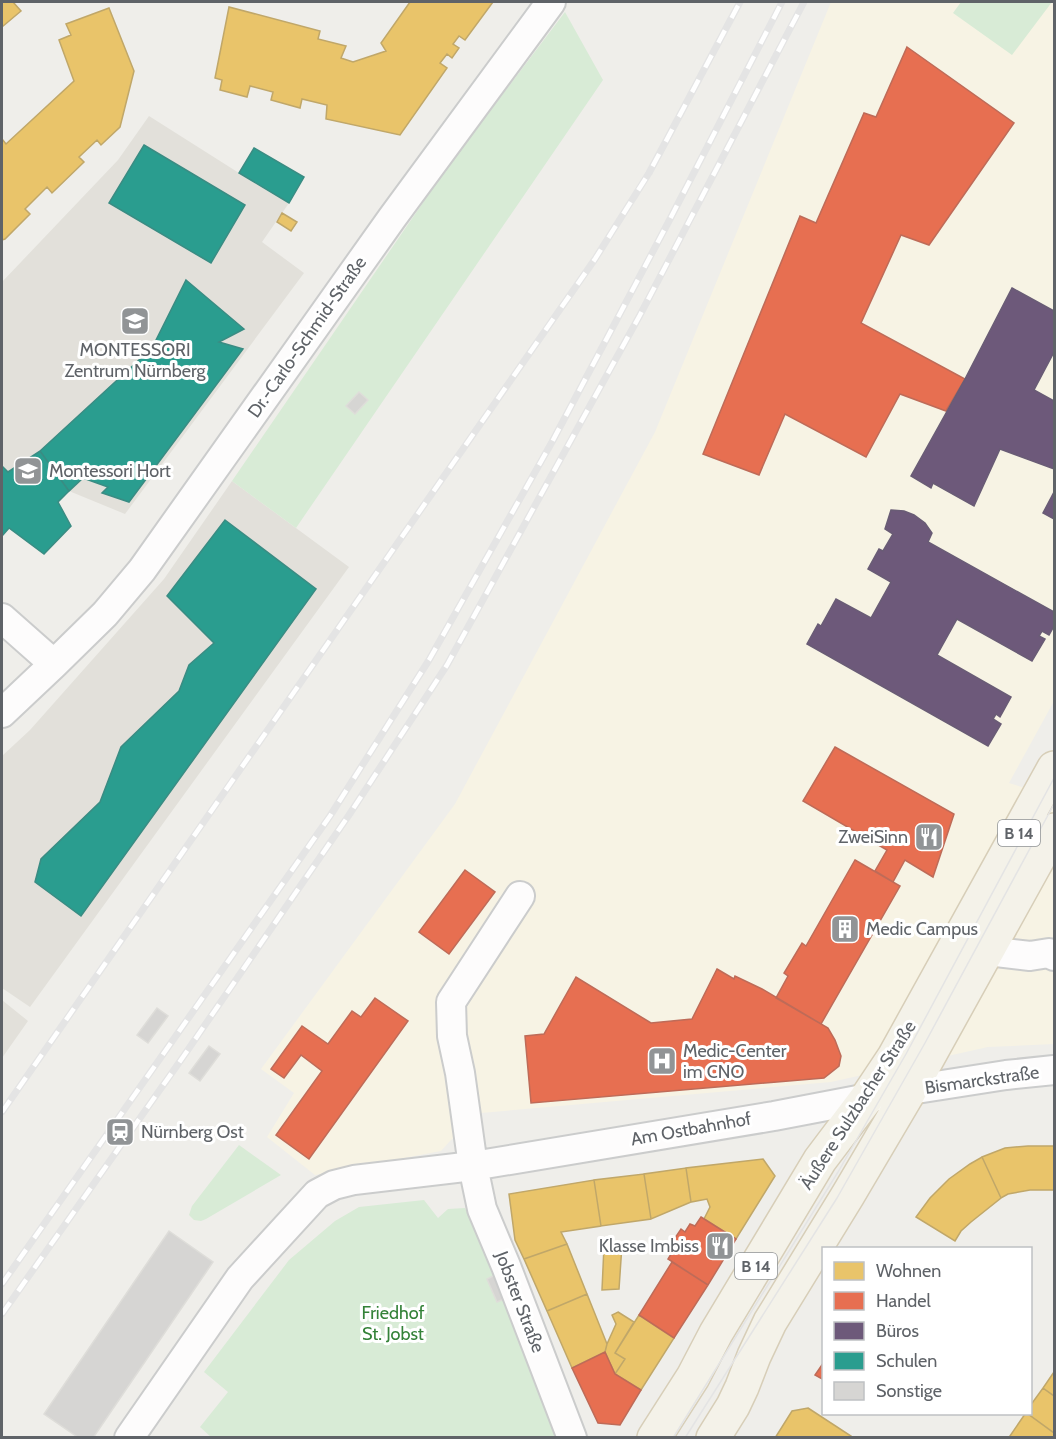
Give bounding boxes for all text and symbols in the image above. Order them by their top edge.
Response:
street label: Dr.-Carlo-Schmid-Straße [243,252,371,422]
school or university icon: MONTESSORI Zentrum Nürnberg [119,305,151,337]
place label: MONTESSORI Zentrum Nürnberg [65,339,206,382]
school or university icon: Montessori Hort [12,455,44,487]
place label: Montessori Hort [49,460,171,482]
road number: B 14 [998,820,1040,846]
restaurant icon: ZweiSinn [913,821,945,853]
place label: ZweiSinn [838,826,908,848]
building icon: Medic Campus [829,913,861,945]
place label: Medic Campus [866,918,978,940]
street label: Äußere Sulzbacher Straße [795,1017,921,1193]
place label: Medic-Center im CNO [683,1040,787,1083]
hospital icon: Medic-Center im CNO [646,1045,678,1077]
street label: Bismarckstraße [923,1061,1041,1099]
street label: Am Ostbahnhof [629,1108,753,1150]
station icon: Nürnberg Ost [104,1116,136,1148]
place label: Nürnberg Ost [141,1121,244,1143]
restaurant icon: Klasse Imbiss [704,1230,736,1262]
place label: Klasse Imbiss [599,1235,699,1257]
street label: Jobster Straße [490,1247,549,1356]
legend [822,1247,1032,1415]
road number: B 14 [735,1253,777,1279]
text: Wohnen [876,1260,941,1282]
text: Handel [876,1290,931,1312]
park label: Friedhof St. Jobst [362,1302,424,1345]
text: Büros [876,1320,919,1342]
text: Schulen [876,1350,937,1372]
text: Sonstige [876,1380,942,1402]

